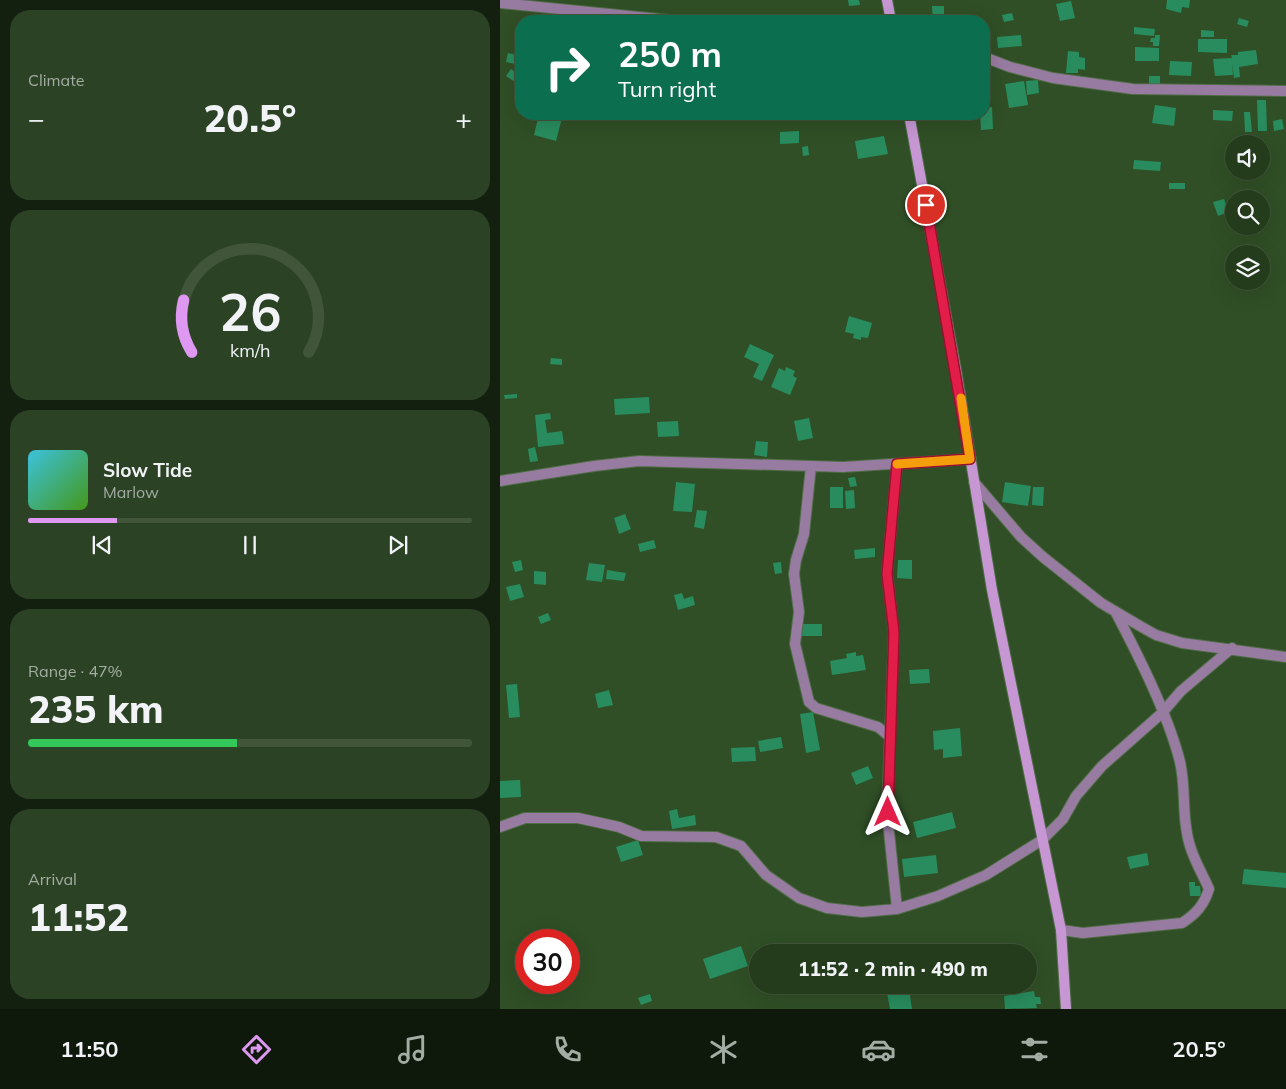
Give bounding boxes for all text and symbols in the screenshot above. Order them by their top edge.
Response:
text: 250 m [618,32,722,76]
icon: right [535,35,600,100]
text: Climate [28,70,84,90]
text: Turn right [618,75,716,103]
text: 20.5° [204,94,296,142]
text: − [28,101,45,136]
text: + [455,101,472,136]
map controls [1225,135,1270,290]
button: sound [1225,135,1270,180]
pin [905,184,947,226]
button: search [1225,190,1270,235]
icon: arrive [912,191,940,219]
button: layers [1225,245,1270,290]
text: 26 [219,279,281,344]
text: km/h [230,339,270,361]
text: Slow Tide [103,458,192,482]
text: Marlow [103,482,159,502]
icon: previous [88,531,116,559]
icon: pause [236,531,264,559]
icon: next [384,531,412,559]
text: Range · 47% [28,661,123,681]
text: 235 km [28,685,164,733]
position arrow [861,785,913,837]
text: Arrival [28,869,77,889]
text: 11:52 [28,893,129,941]
speed limit sign: 30 [515,929,580,994]
text: 11:52 · 2 min · 490 m [798,957,988,981]
icon: directions [239,1032,274,1067]
icon: music [395,1032,430,1067]
icon: phone [550,1032,585,1067]
icon: climate [706,1032,741,1067]
icon: car [861,1032,896,1067]
icon: filters [1017,1032,1052,1067]
text: 11:50 [60,1035,119,1063]
text: 20.5° [1172,1035,1226,1063]

